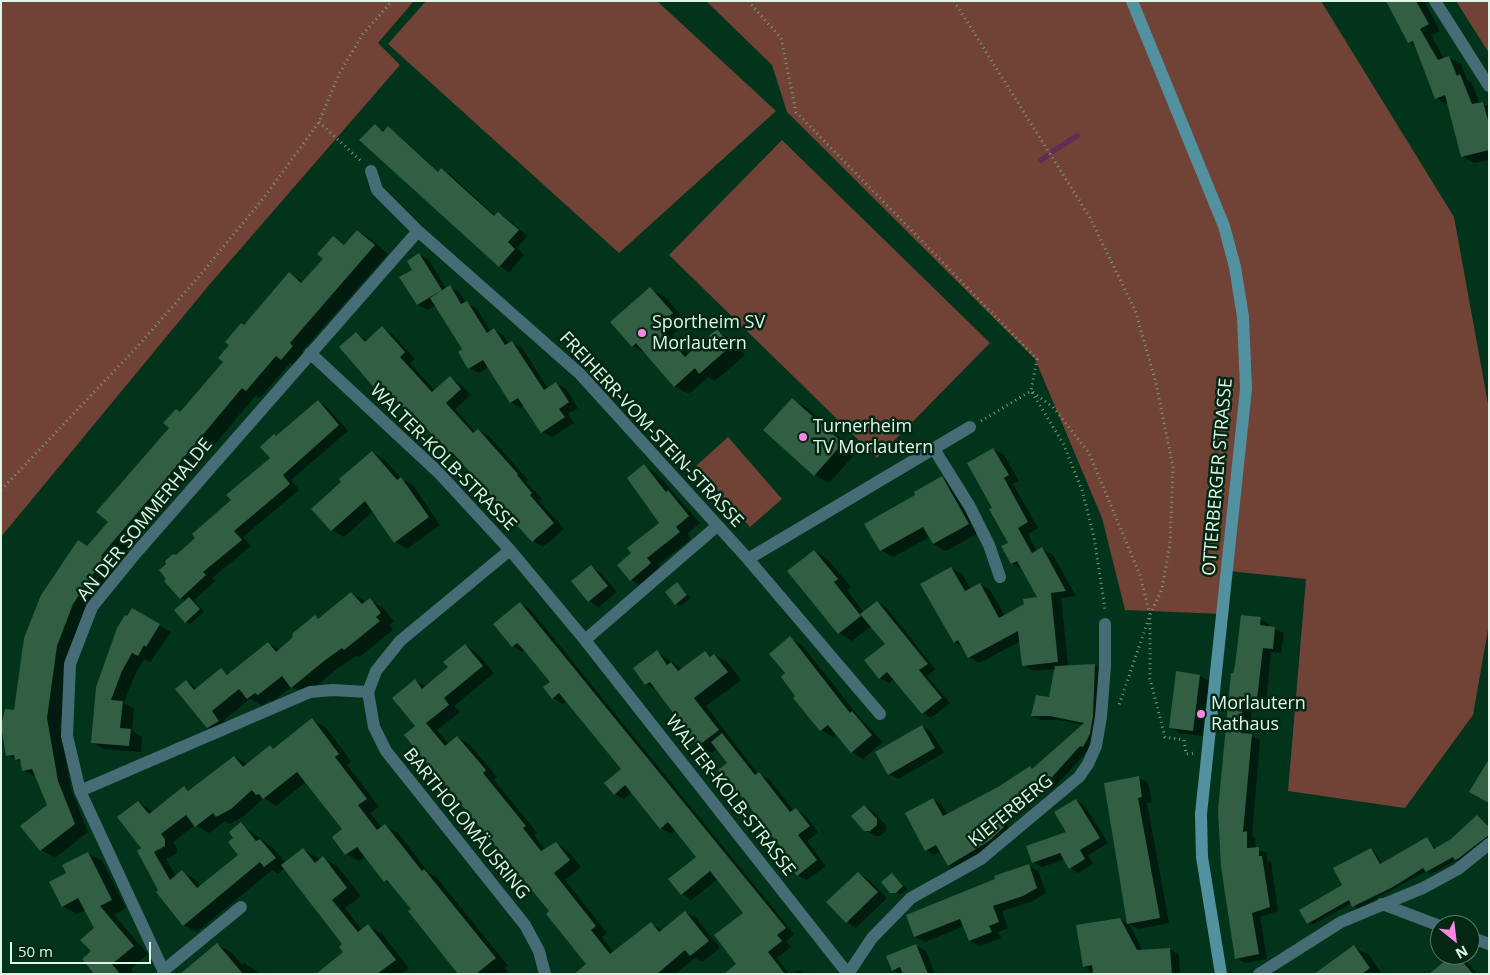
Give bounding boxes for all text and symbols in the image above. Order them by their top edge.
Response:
place label: Sportheim SV Morlautern [652,312,765,354]
marker: Sportheim SV Morlautern [636,327,648,339]
street label: FREIHERR-VOM-STEIN-STRASSE [555,328,747,532]
street label: OTTERBERGER STRASSE [1199,377,1237,577]
street label: WALTER-KOLB-STRASSE [365,380,521,536]
place label: Turnerheim TV Morlautern [813,416,933,458]
marker: Turnerheim TV Morlautern [797,431,809,443]
street label: AN DER SOMMERHALDE [73,434,217,606]
place label: Morlautern Rathaus [1211,693,1306,736]
marker: Morlautern Rathaus [1195,708,1207,720]
street label: WALTER-KOLB-STRASSE [661,711,799,881]
street label: BARTHOLOMÄUSRING [398,744,534,904]
street label: KIEFERBERG [964,770,1058,852]
north arrow [1430,915,1480,965]
scale bar [12,932,154,964]
text: 50 m [18,941,53,961]
text: N [1452,942,1472,964]

